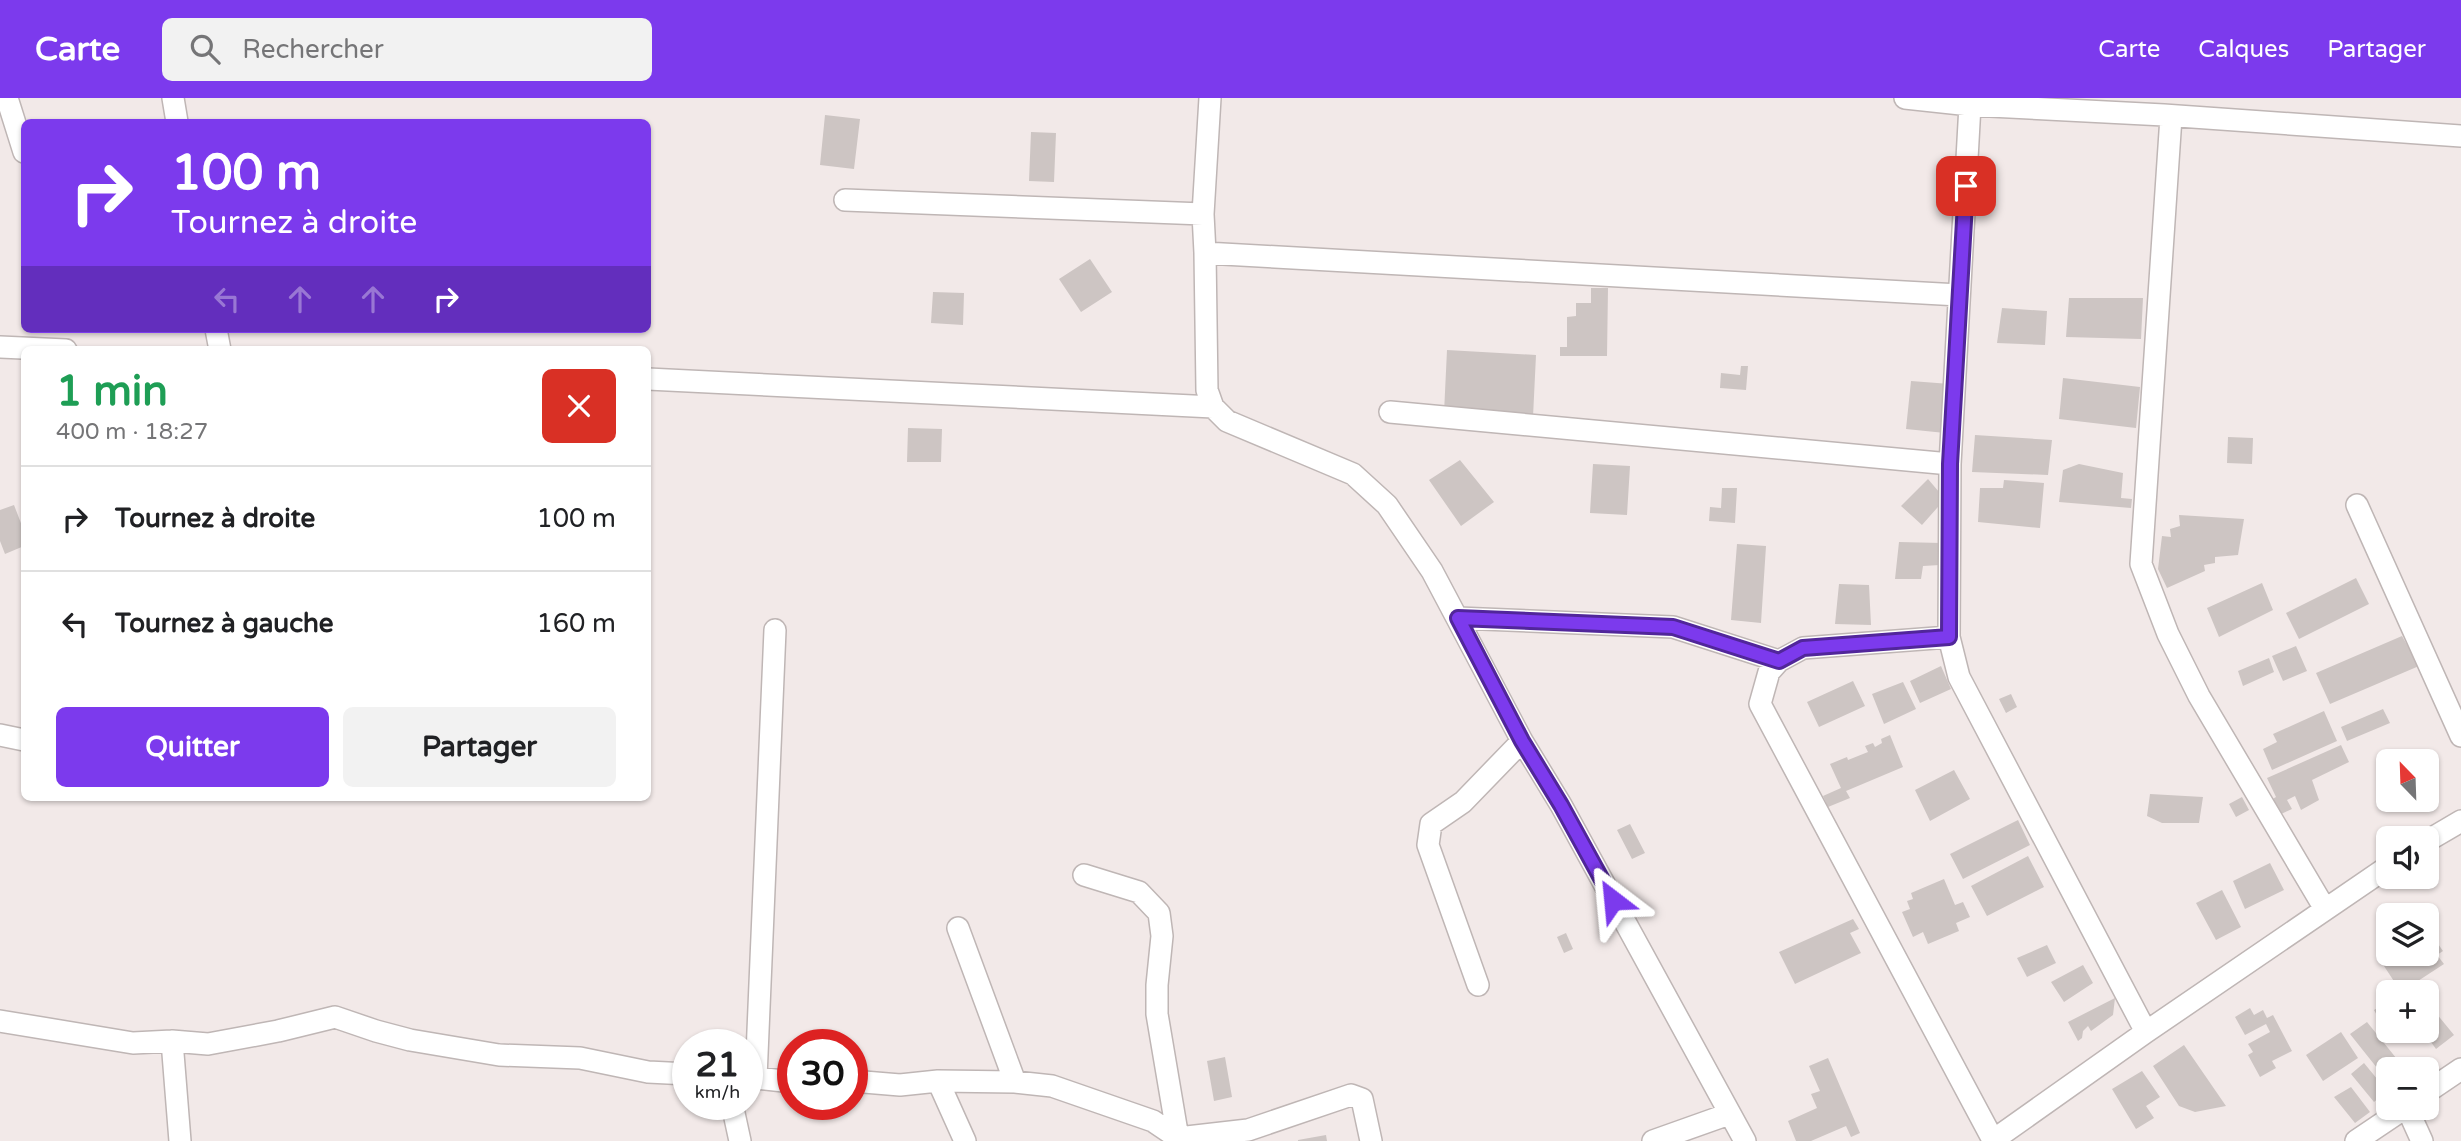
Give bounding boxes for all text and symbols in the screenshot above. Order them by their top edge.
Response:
search box [162,18,652,81]
text: Carte [35,30,120,69]
icon: search [186,30,224,68]
text: Rechercher [242,34,384,65]
text: Carte [2098,35,2160,64]
text: Calques [2198,35,2289,64]
text: Partager [2327,35,2426,64]
text: 100 m [171,144,321,203]
icon: right [56,147,147,238]
pin [1936,156,1996,216]
icon: arrive [1947,167,1985,205]
text: Tournez à droite [171,204,417,242]
icon: left [208,280,246,318]
icon: ahead [281,280,319,318]
icon: ahead [354,280,392,318]
icon: right [427,280,465,318]
text: 1 min [56,366,168,417]
button: close [542,369,616,443]
text: 400 m · 18:27 [56,418,208,446]
icon: right [56,500,94,538]
text: Tournez à droite [115,503,315,534]
text: 100 m [536,503,616,534]
icon: left [56,605,94,643]
text: Tournez à gauche [115,608,334,639]
text: 160 m [536,608,616,639]
button: Quitter [56,707,329,787]
button: Partager [343,707,616,787]
north arrow [2376,749,2440,812]
map controls [2376,749,2439,1120]
button: sound [2376,826,2439,889]
position arrow [1576,863,1650,937]
button: layers [2376,903,2439,966]
button: + [2376,980,2439,1043]
speed limit sign: 30 [777,1029,868,1120]
text: 21 [696,1044,739,1086]
button: − [2376,1057,2439,1120]
text: km/h [695,1081,740,1103]

